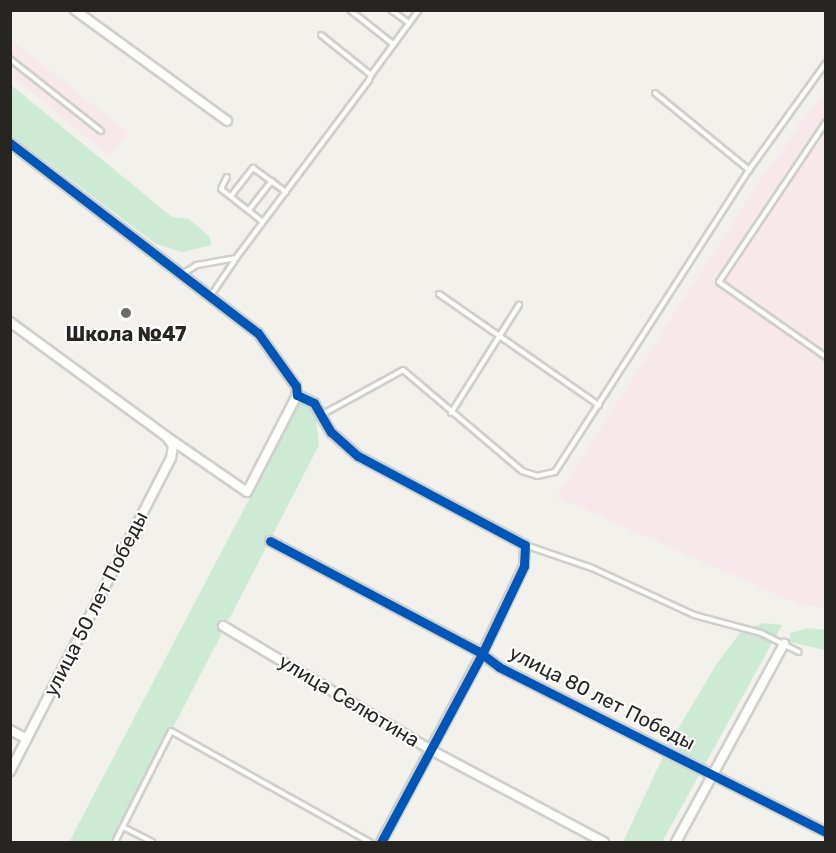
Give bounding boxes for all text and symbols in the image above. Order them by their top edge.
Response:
marker: Школа №47 [119,306,133,320]
place label: Школа №47 [65,322,187,346]
street label: улица 50 лет Победы [39,507,153,701]
street label: улица 80 лет Победы [505,641,699,755]
street label: улица Селютина [274,650,424,752]

